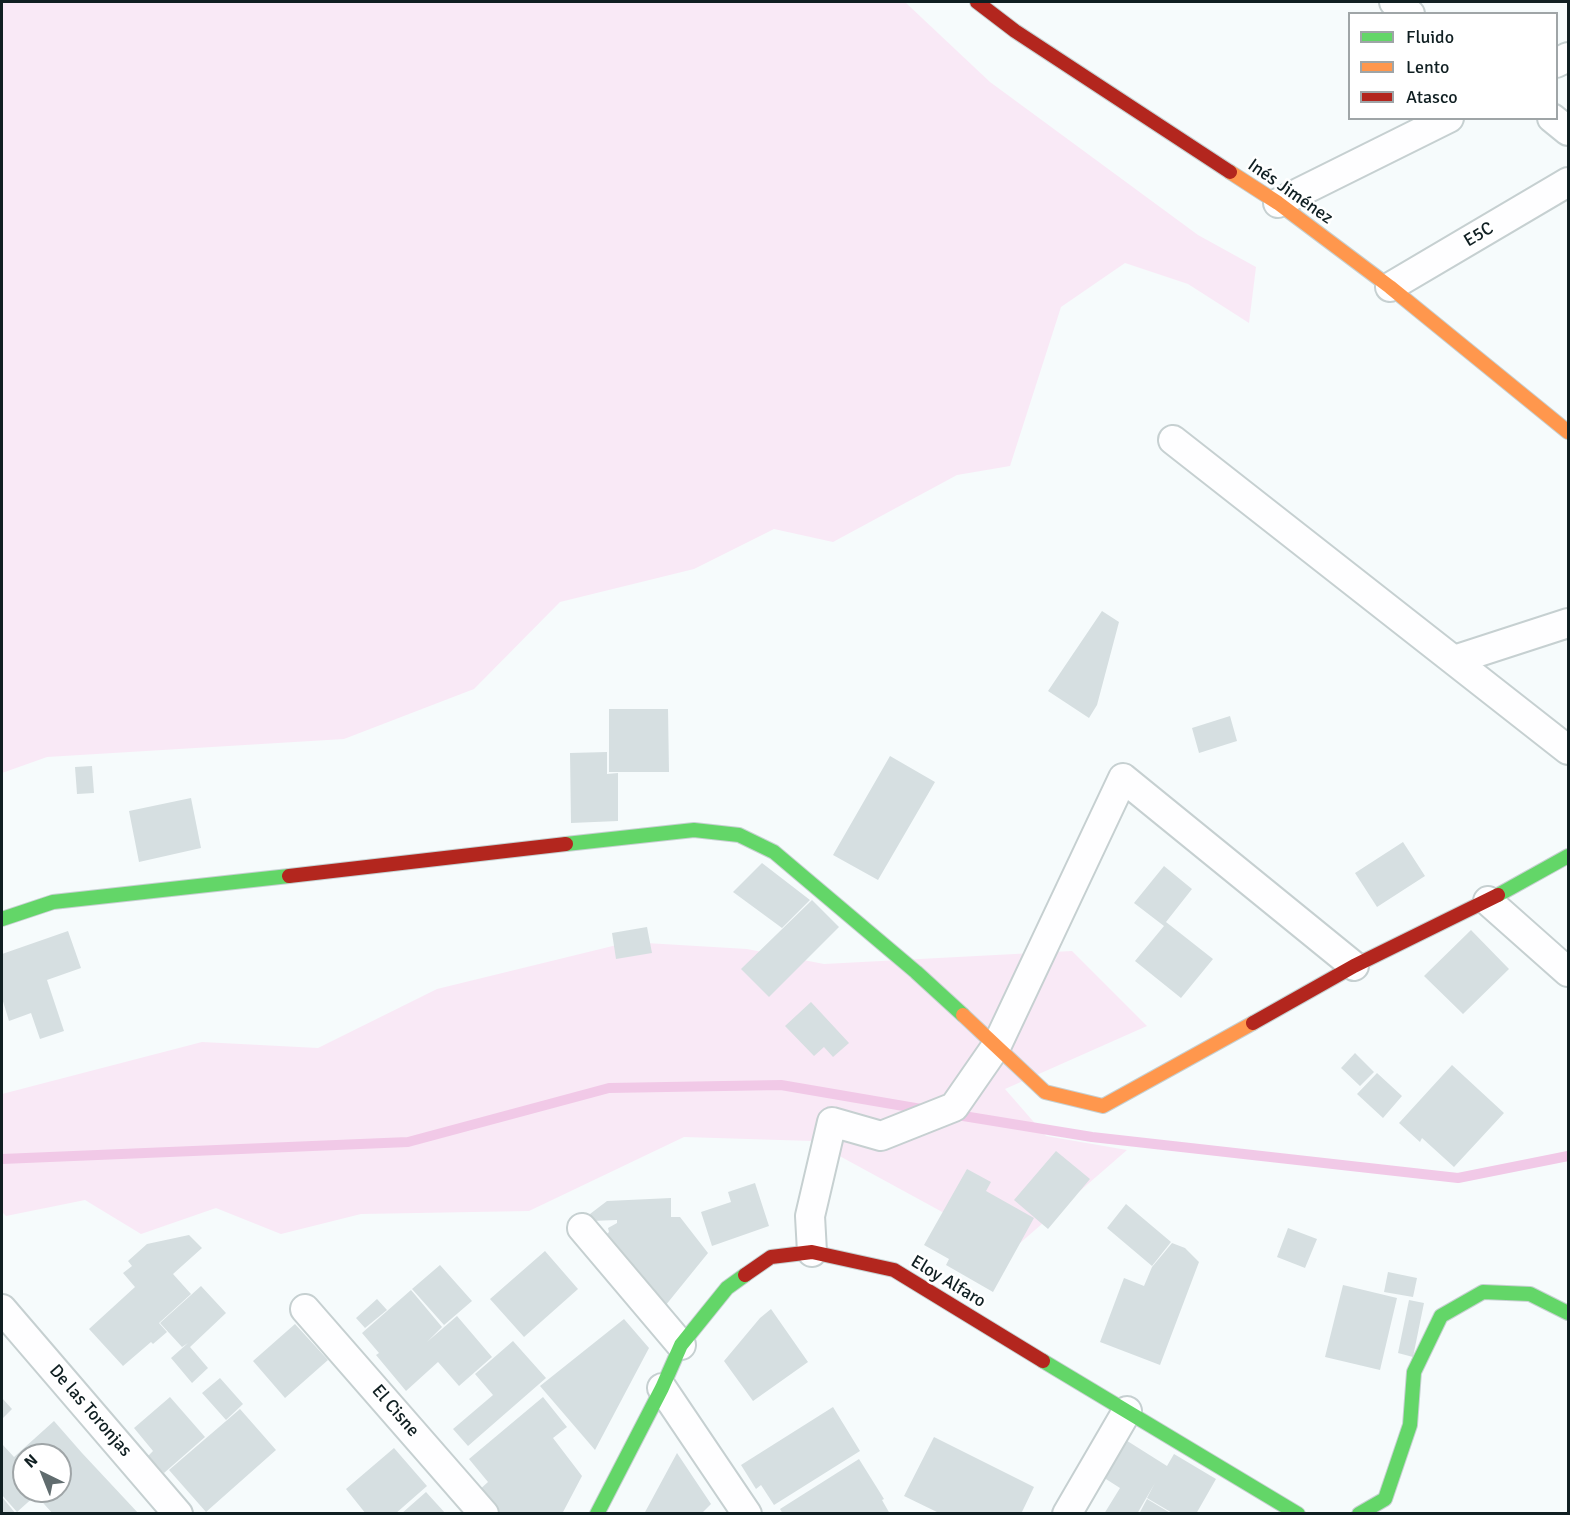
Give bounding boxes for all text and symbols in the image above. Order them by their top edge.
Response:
legend [1348,12,1558,120]
text: Fluido [1406,26,1454,48]
text: Lento [1406,56,1449,78]
text: Atasco [1406,86,1458,108]
street label: Inés Jiménez [1243,155,1337,229]
street label: E5C [1460,218,1498,252]
street label: Eloy Alfaro [907,1251,989,1313]
street label: De las Toronjas [44,1360,136,1462]
street label: El Cisne [367,1381,423,1441]
north arrow [12,1443,72,1503]
text: N [20,1450,42,1472]

